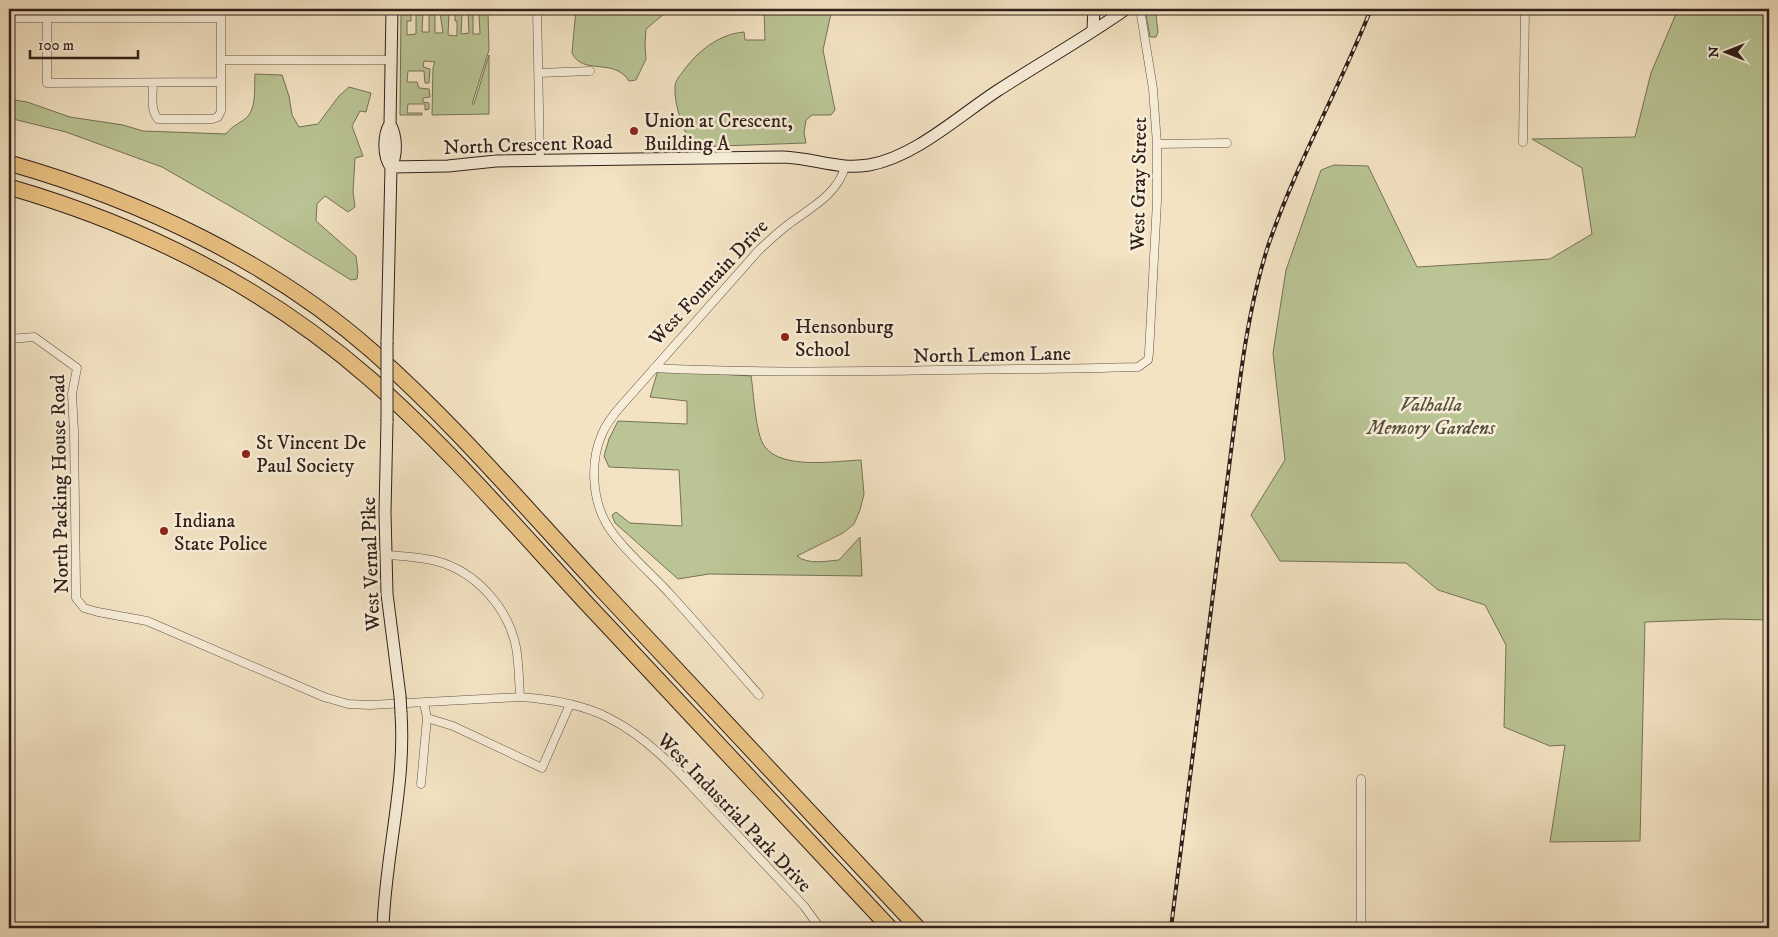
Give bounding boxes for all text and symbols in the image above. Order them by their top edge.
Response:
scale bar [30,28,138,60]
north arrow [1700,28,1750,78]
text: 100 m [38,36,74,55]
text: N [1705,46,1723,58]
place label: Union at Crescent, Building A [644,109,793,157]
street label: West Gray Street [1126,117,1153,252]
marker: Union at Crescent, Building A [628,125,640,137]
street label: North Crescent Road [443,130,613,161]
street label: West Fountain Drive [643,215,774,352]
place label: Hensonburg School [795,315,894,363]
marker: Hensonburg School [779,331,791,343]
street label: North Lemon Lane [913,342,1071,369]
street label: North Packing House Road [46,374,75,594]
park label: Valhalla Memory Gardens [1365,393,1496,441]
place label: St Vincent De Paul Society [256,431,366,479]
marker: St Vincent De Paul Society [240,448,252,460]
street label: West Vernal Pike [357,496,386,633]
place label: Indiana State Police [174,509,267,557]
marker: Indiana State Police [158,525,170,537]
street label: West Industrial Park Drive [651,727,817,898]

